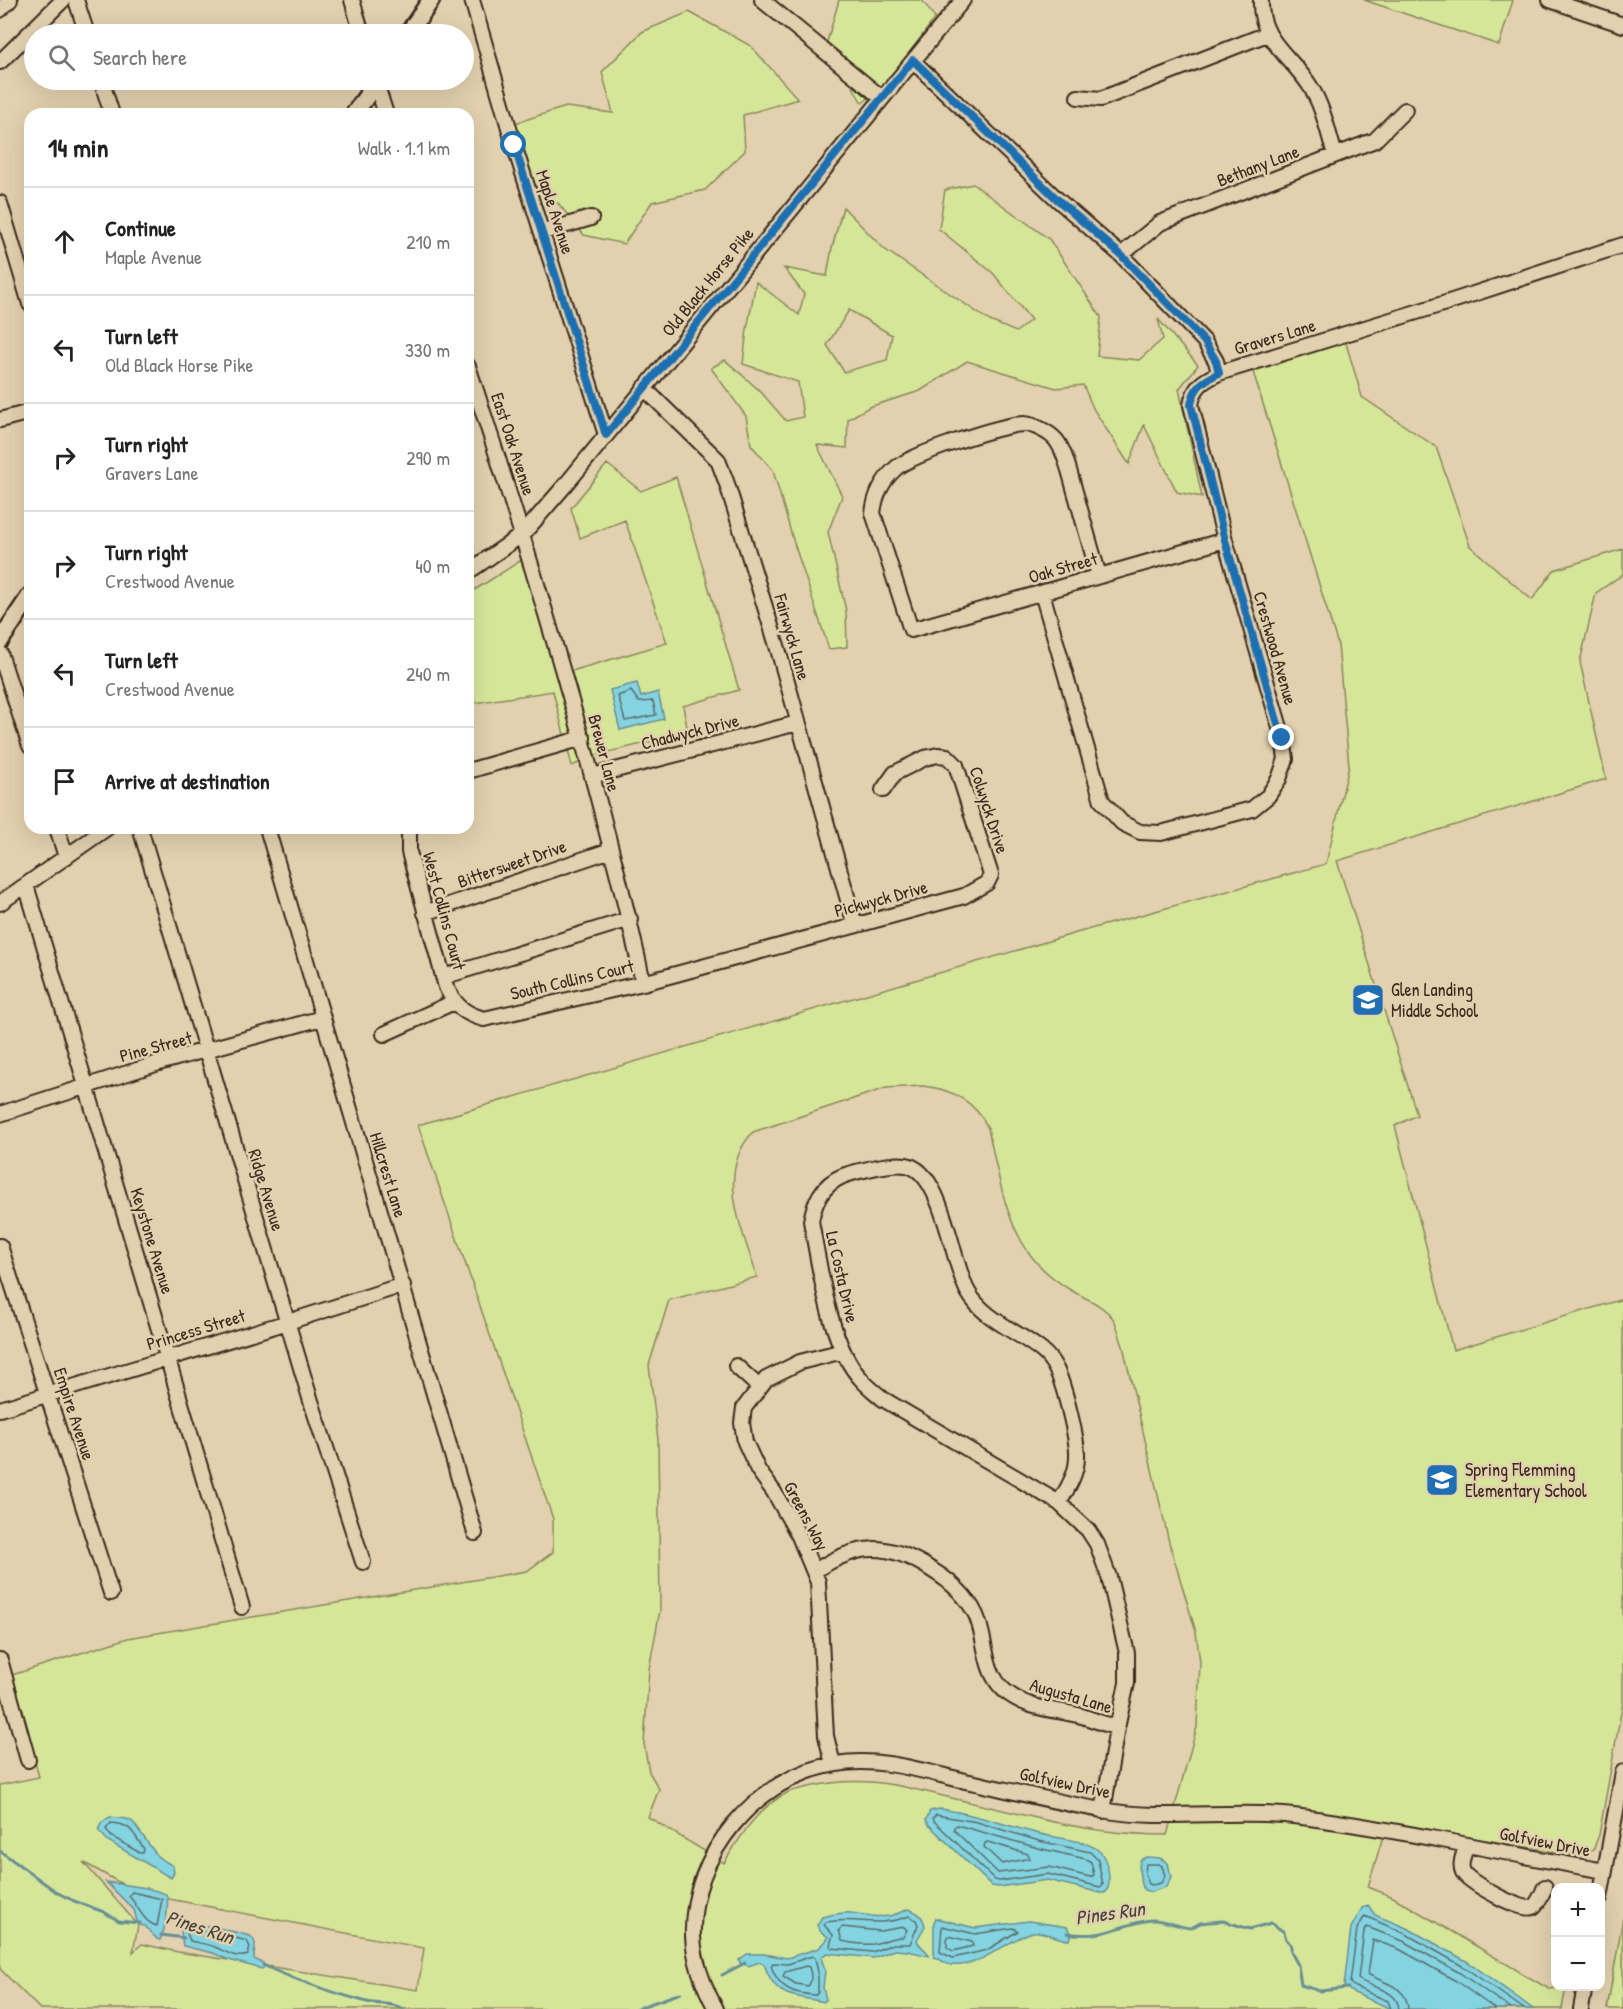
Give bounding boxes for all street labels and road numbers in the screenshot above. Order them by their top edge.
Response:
street label: Bethany Lane [1213,138,1302,193]
street label: Maple Avenue [530,167,581,257]
street label: Old Black Horse Pike [656,222,759,341]
street label: Gravers Lane [1231,312,1319,361]
street label: East Oak Avenue [485,389,542,498]
street label: Oak Street [1025,546,1101,589]
street label: Crestwood Avenue [1247,588,1304,707]
street label: Fairwyck Lane [768,590,817,683]
street label: Chadwyck Drive [638,707,741,756]
street label: Brewer Lane [582,712,627,794]
street label: Colwyck Drive [964,763,1015,857]
street label: Bittersweet Drive [454,833,570,894]
street label: West Collins Court [417,849,472,973]
street label: Pickwyck Drive [831,874,930,923]
street label: South Collins Court [508,953,637,1006]
street label: Pine Street [117,1025,196,1068]
street label: Hillcrest Lane [364,1129,413,1220]
street label: Ridge Avenue [242,1146,291,1234]
street label: Keystone Avenue [124,1185,180,1297]
street label: La Costa Drive [820,1229,865,1325]
street label: Princess Street [144,1302,249,1356]
street label: Empire Avenue [48,1364,101,1463]
street label: Greens Way [778,1477,835,1555]
street label: Augusta Lane [1027,1672,1115,1719]
street label: Golfview Drive [1018,1761,1113,1804]
street label: Golfview Drive [1498,1820,1593,1863]

